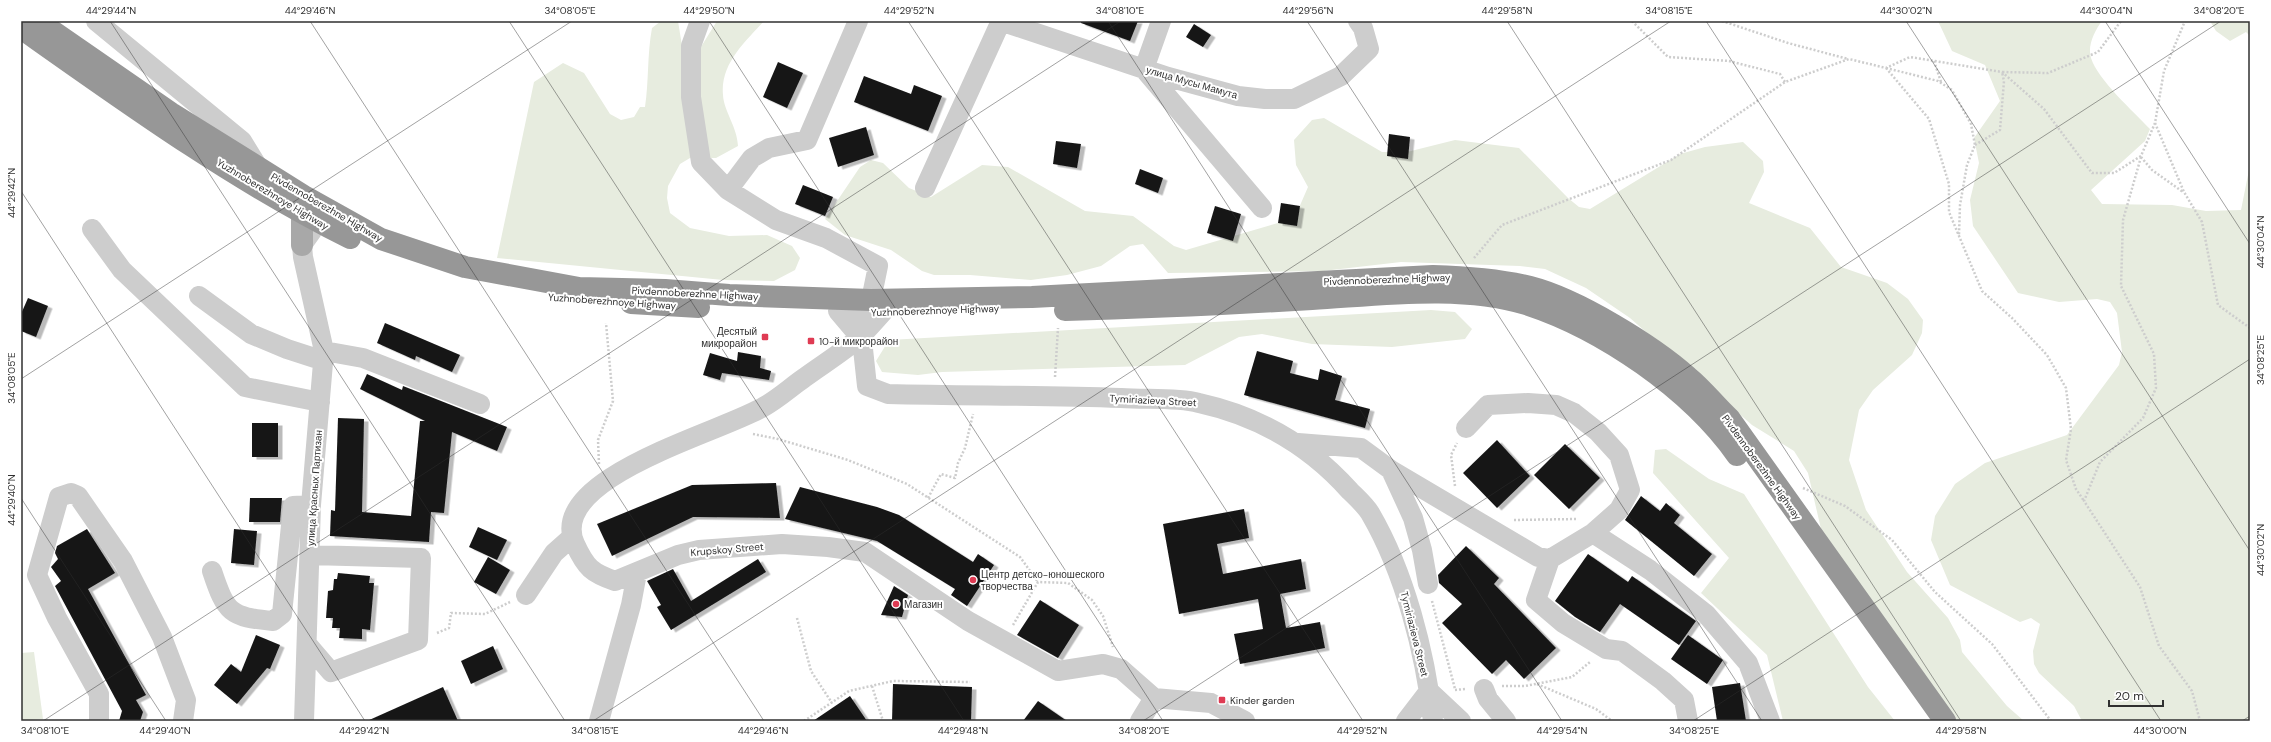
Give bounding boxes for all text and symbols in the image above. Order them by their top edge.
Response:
text: 44°29'44"N [86,4,136,17]
text: 44°29'46"N [285,4,335,17]
text: 34°08'05"E [544,4,596,17]
text: 44°29'50"N [683,4,735,17]
text: 44°29'52"N [884,4,934,17]
text: 34°08'10"E [1096,4,1145,17]
text: 44°29'56"N [1283,4,1334,17]
text: 44°29'58"N [1482,4,1532,17]
text: 34°08'15"E [1645,4,1693,17]
text: 44°30'02"N [1880,4,1932,17]
text: 44°30'04"N [2080,4,2132,17]
text: 34°08'20"E [2194,4,2245,17]
street label: улица Мусы Мамута [1145,63,1239,102]
street label: Yuzhnoberezhnoye Highway [214,156,331,233]
text: 44°29'42"N [5,168,18,218]
street label: Pivdennoberezhne Highway [269,170,385,245]
text: 44°30'04"N [2254,216,2267,268]
street label: Pivdennoberezhne Highway [1323,271,1451,288]
street label: Pivdennoberezhne Highway [631,284,759,303]
street label: Yuzhnoberezhnoye Highway [548,291,677,312]
street label: Yuzhnoberezhnoye Highway [871,302,1000,319]
place label: Десятый микрорайон [701,325,757,350]
marker: Десятый микрорайон [760,332,770,342]
place label: 10-й микрорайон [819,335,898,348]
text: 34°08'25"E [2254,335,2267,385]
marker: 10-й микрорайон [806,336,816,346]
text: 34°08'05"E [5,352,18,404]
street label: Tymiriazieva Street [1109,392,1197,409]
street label: Pivdennoberezhne Highway [1719,412,1804,523]
street label: улица Красных Партизан [304,430,325,547]
text: 44°29'40"N [5,474,18,526]
text: 44°30'02"N [2254,524,2267,576]
street label: Krupskoy Street [690,540,764,559]
place label: Центр детско-юношеского творчества [981,568,1105,593]
marker: Центр детско-юношеского творчества [968,575,978,585]
street label: Tymiriazieva Street [1398,590,1431,678]
place label: Магазин [904,598,943,611]
marker: Магазин [891,599,901,609]
scale bar [2109,682,2163,708]
text: 20 m [2115,688,2144,704]
place label: Kinder garden [1230,694,1295,707]
marker: Kinder garden [1217,695,1227,705]
text: 34°08'10"E [21,724,70,737]
text: 44°29'40"N [139,724,191,737]
text: 44°29'42"N [339,724,389,737]
text: 34°08'15"E [571,724,619,737]
text: 44°29'46"N [738,724,788,737]
text: 44°29'48"N [938,724,988,737]
text: 34°08'20"E [1119,724,1170,737]
text: 44°29'52"N [1337,724,1387,737]
text: 44°29'54"N [1537,724,1587,737]
text: 34°08'25"E [1669,724,1719,737]
text: 44°29'58"N [1936,724,1986,737]
text: 44°30'00"N [2133,724,2187,737]

